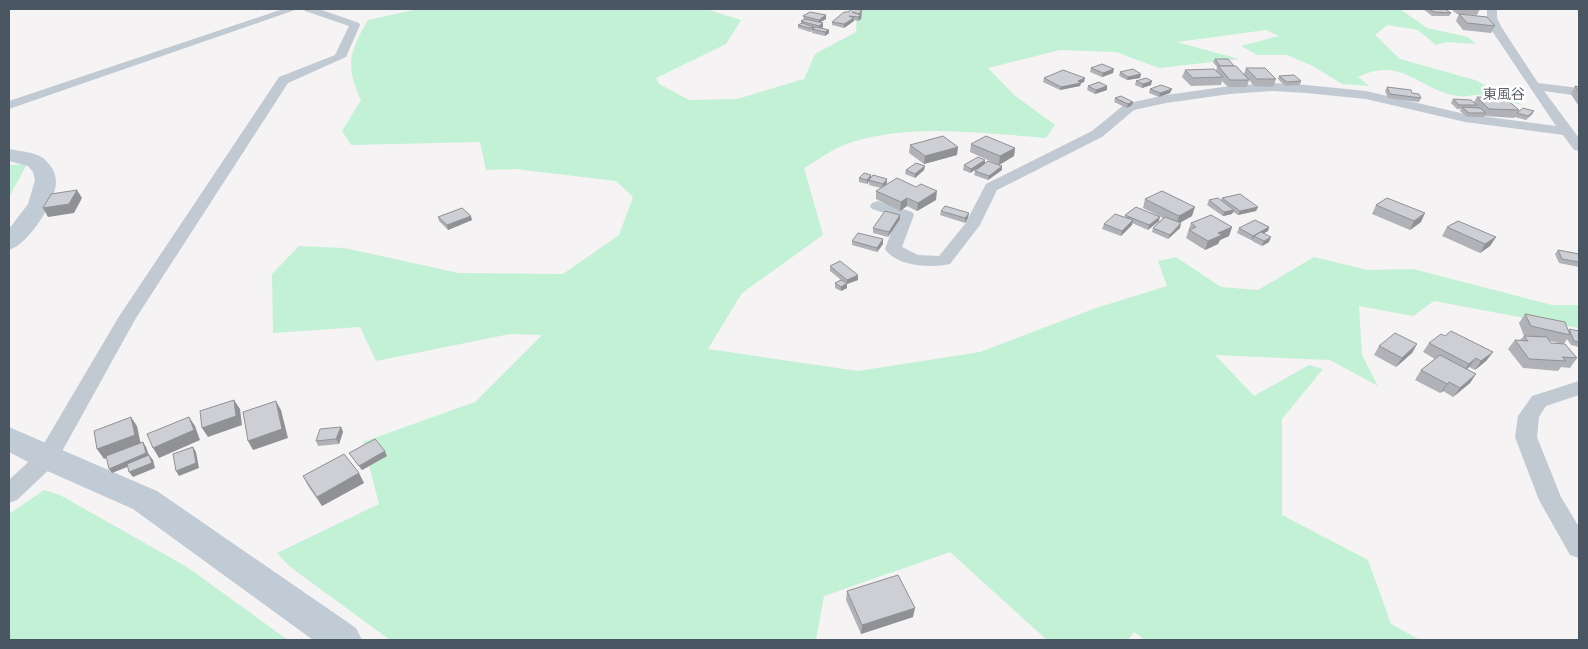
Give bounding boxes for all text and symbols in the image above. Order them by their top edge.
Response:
district label: 東風谷 [1483,86,1525,102]

